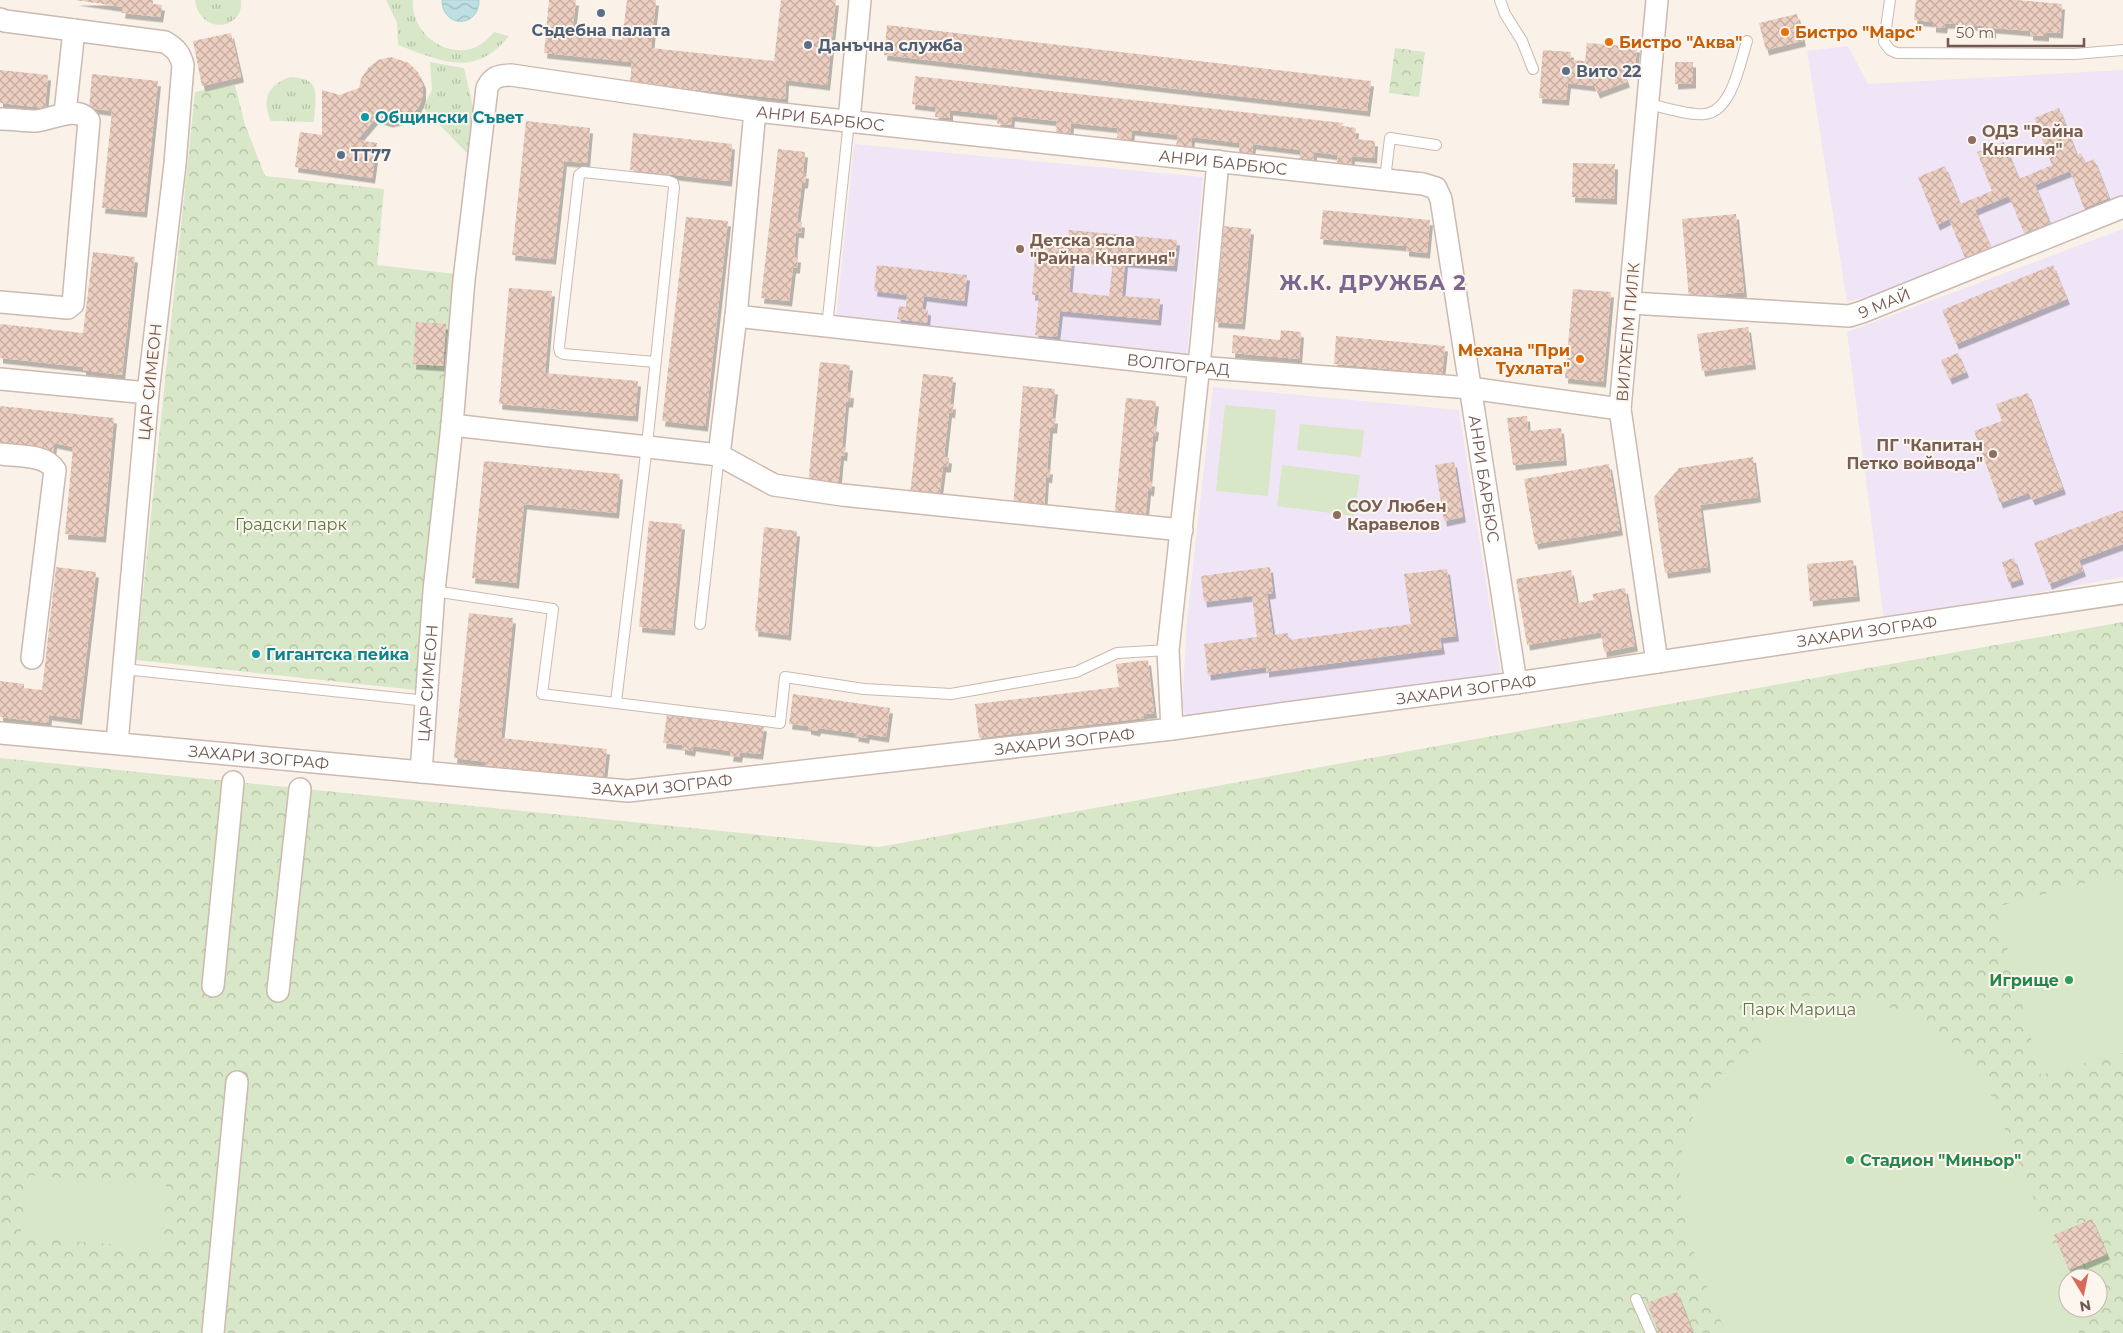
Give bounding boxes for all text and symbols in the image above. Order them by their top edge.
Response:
marker: Съдебна палата [595,7,607,19]
scale bar [1948,15,2084,47]
place label: Съдебна палата [532,21,670,40]
place label: Бистро "Марс" [1795,23,1922,42]
text: 50 m [1956,23,1994,42]
marker: Бистро "Марс" [1779,26,1791,38]
place label: Бистро "Аква" [1619,33,1742,52]
place label: Данъчна служба [818,36,963,55]
marker: Бистро "Аква" [1603,36,1615,48]
marker: Данъчна служба [802,39,814,51]
place label: Вито 22 [1576,62,1641,81]
marker: Вито 22 [1560,65,1572,77]
street label: АНРИ БАРБЮС [755,102,885,135]
place label: Общински Съвет [375,108,524,127]
marker: Общински Съвет [359,111,371,123]
place label: ОДЗ "Райна Княгиня" [1982,122,2084,159]
marker: ОДЗ "Райна Княгиня" [1966,134,1978,146]
place label: TT77 [351,146,391,165]
street label: АНРИ БАРБЮС [1158,146,1288,179]
marker: TT77 [335,149,347,161]
place label: Детска ясла "Райна Княгиня" [1030,231,1175,268]
marker: Детска ясла "Райна Княгиня" [1014,243,1026,255]
street label: ВИЛХЕЛМ ПИЛК [1612,261,1644,403]
district label: Ж.К. ДРУЖБА 2 [1279,270,1467,295]
street label: 9 МАЙ [1855,284,1913,322]
street label: ЦАР СИМЕОН [134,322,166,442]
place label: Механа "При Тухлата" [1458,341,1570,378]
street label: ВОЛГОГРАД [1126,350,1231,379]
marker: Механа "При Тухлата" [1574,353,1586,365]
street label: АНРИ БАРБЮС [1465,414,1504,544]
place label: ПГ "Капитан Петко войвода" [1846,436,1983,473]
marker: ПГ "Капитан Петко войвода" [1987,448,1999,460]
place label: СОУ Любен Каравелов [1347,497,1447,534]
marker: СОУ Любен Каравелов [1331,509,1343,521]
park label: Градски парк [235,515,348,534]
street label: ЗАХАРИ ЗОГРАФ [1796,611,1938,651]
street label: ЦАР СИМЕОН [414,624,441,743]
place label: Гигантска пейка [266,645,409,664]
marker: Гигантска пейка [250,648,262,660]
street label: ЗАХАРИ ЗОГРАФ [1395,671,1538,708]
street label: ЗАХАРИ ЗОГРАФ [993,724,1136,759]
street label: ЗАХАРИ ЗОГРАФ [188,741,330,773]
street label: ЗАХАРИ ЗОГРАФ [591,770,733,801]
place label: Игрище [1989,971,2059,990]
marker: Игрище [2063,974,2075,986]
park label: Парк Марица [1742,1000,1856,1019]
place label: Стадион "Миньор" [1860,1151,2021,1170]
marker: Стадион "Миньор" [1844,1154,1856,1166]
north arrow [2058,1268,2108,1318]
text: N [2078,1296,2092,1316]

